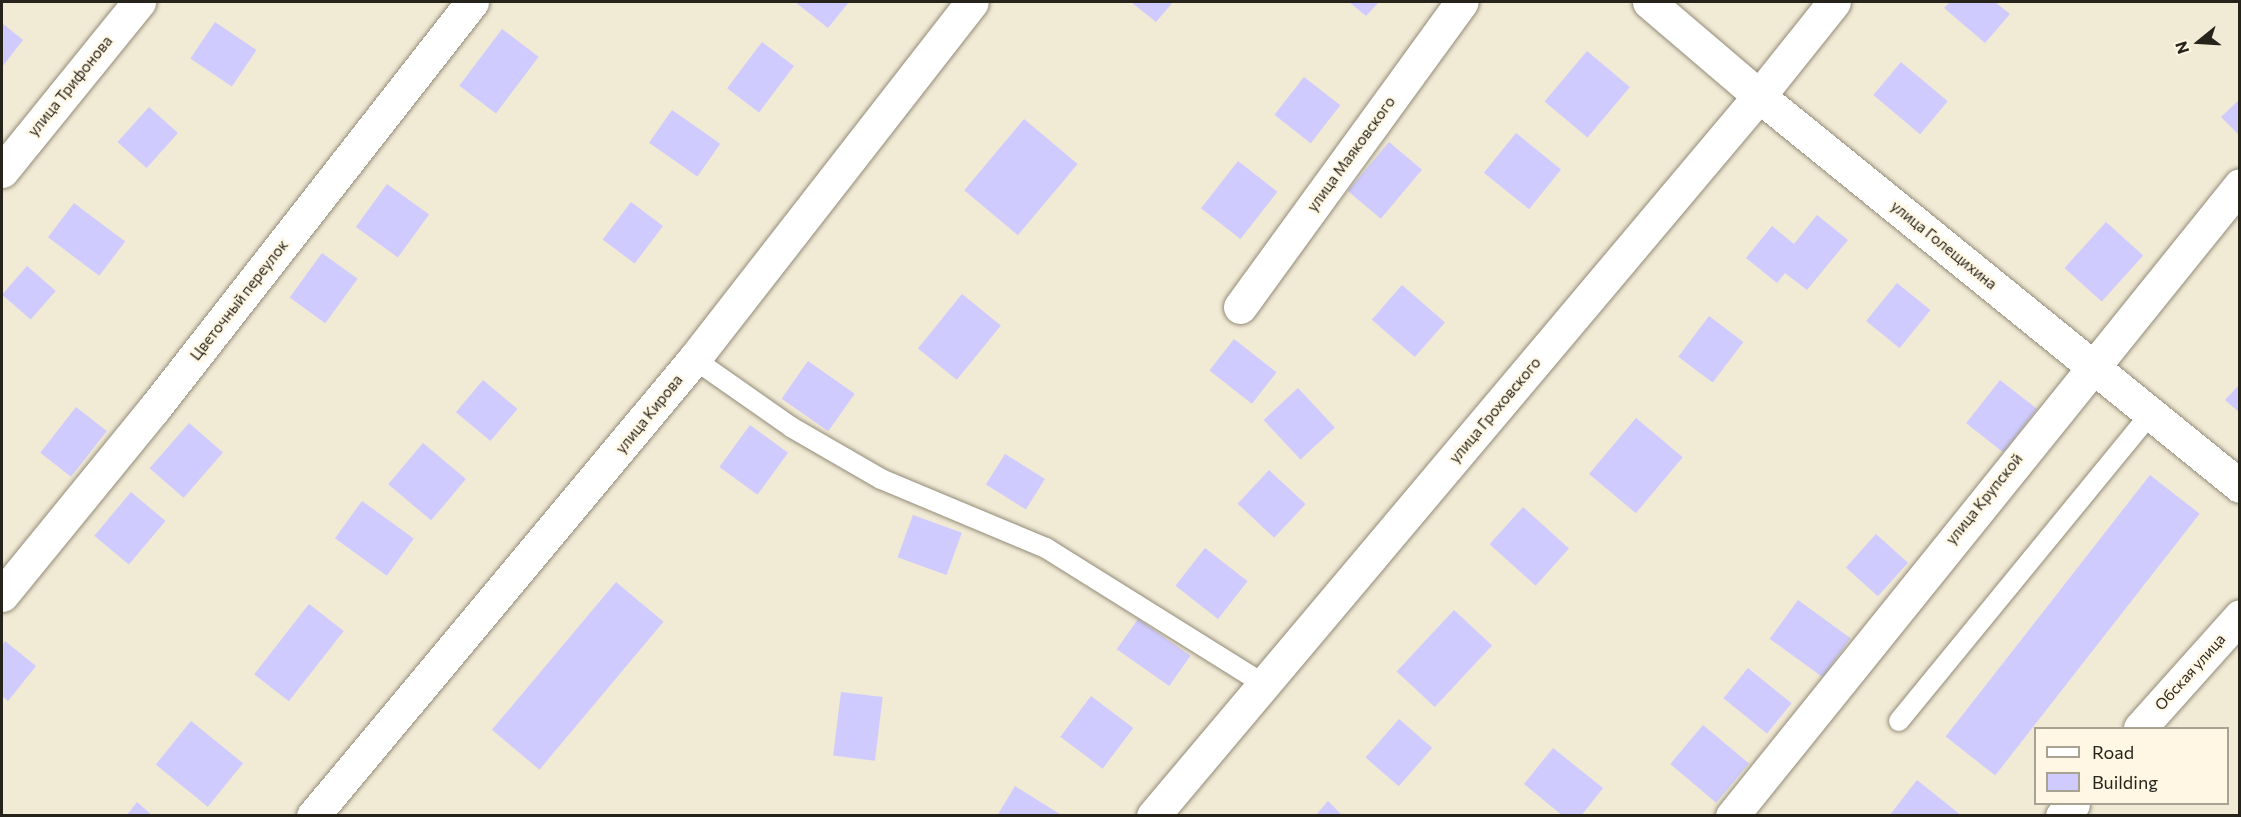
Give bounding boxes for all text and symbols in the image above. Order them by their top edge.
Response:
north arrow [2169,12,2229,72]
street label: улица Трифонова [24,32,116,140]
text: N [2171,39,2192,56]
street label: улица Маяковского [1303,93,1399,215]
street label: улица Голещихина [1887,197,2001,293]
street label: Цветочный переулок [186,236,292,364]
street label: улица Гроховского [1445,353,1545,467]
street label: улица Кирова [612,371,686,457]
street label: улица Крупской [1942,450,2026,548]
street label: Обская улица [2151,630,2229,714]
legend [2034,727,2229,805]
text: Road [2092,741,2134,763]
text: Building [2092,771,2158,793]

